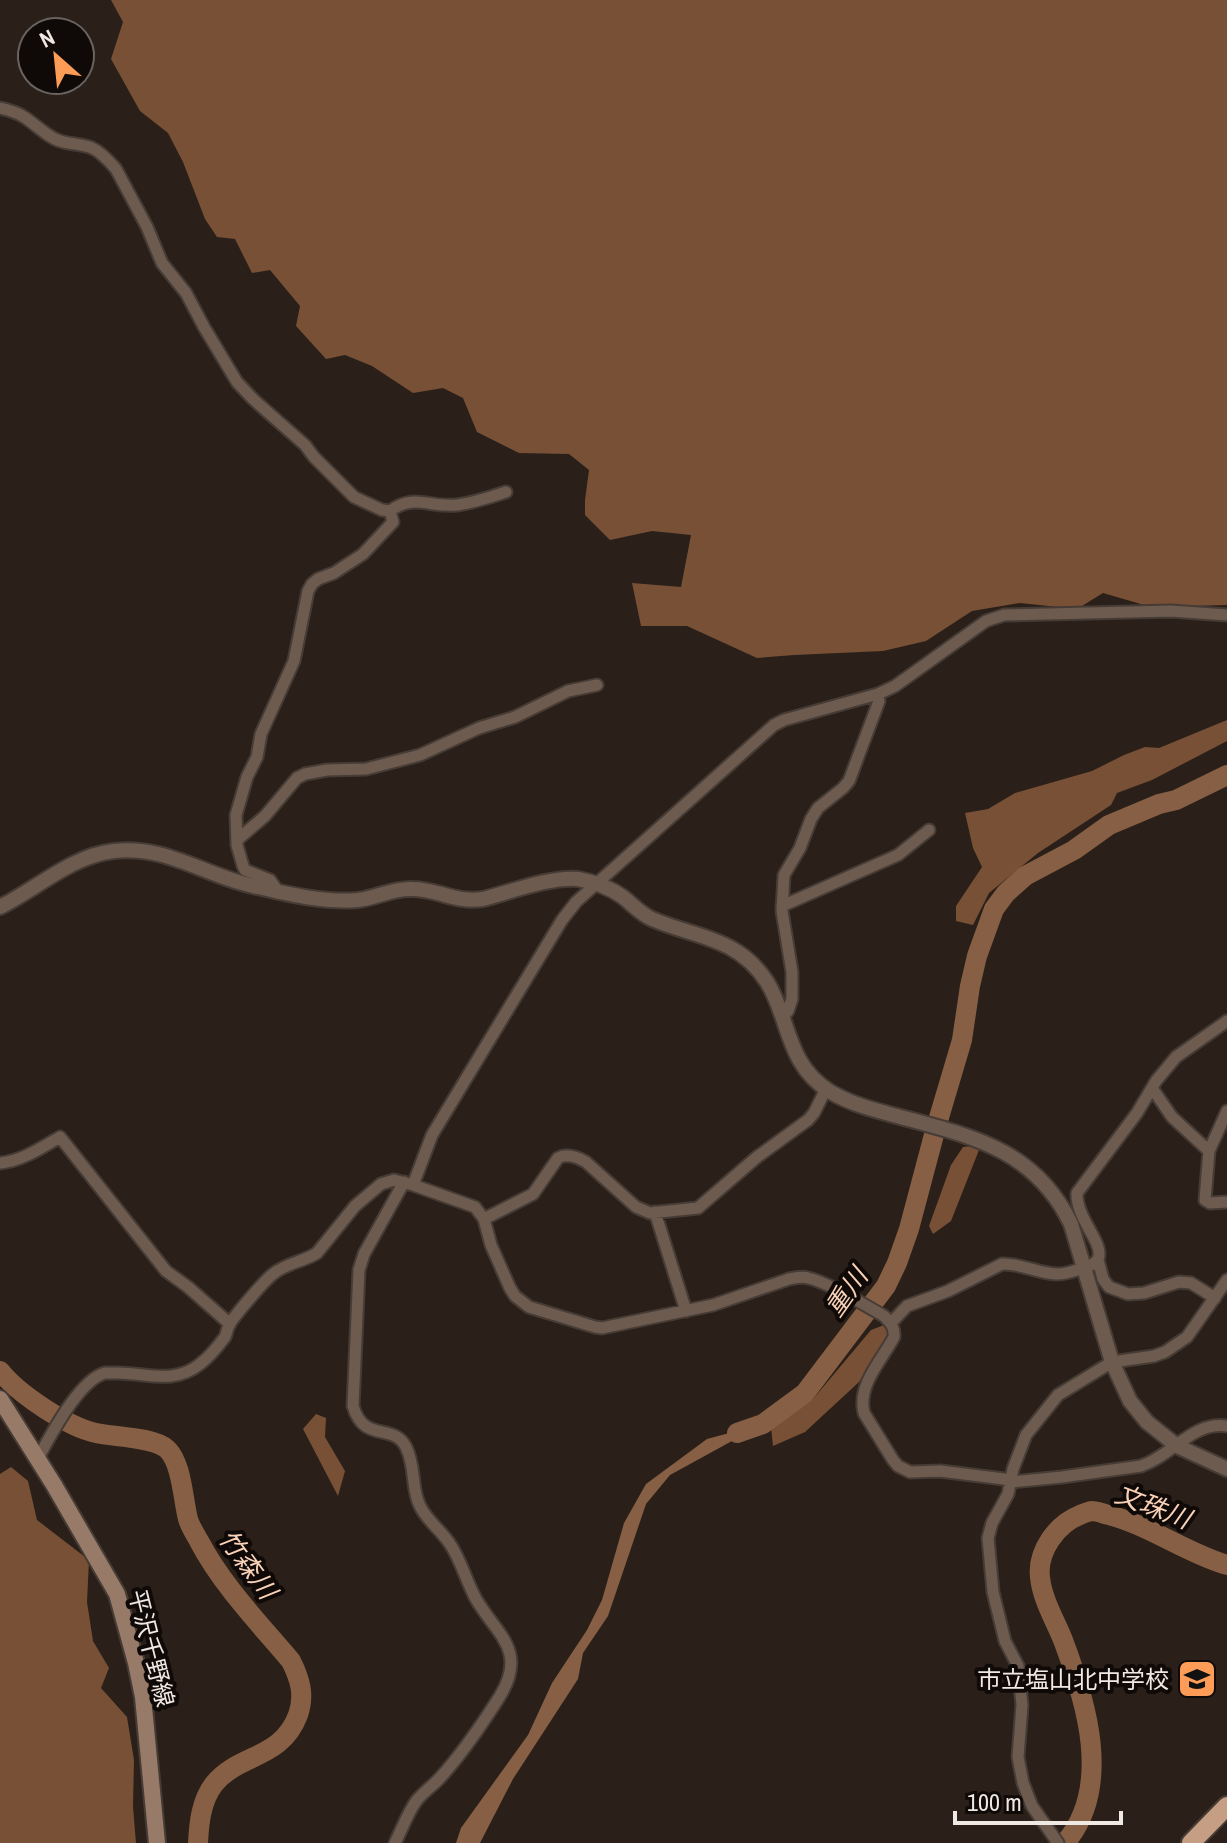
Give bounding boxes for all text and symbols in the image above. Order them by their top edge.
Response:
north arrow [16,16,96,96]
text: N [34,22,60,55]
water label: 重川 [817,1258,877,1323]
water label: 文珠川 [1110,1476,1198,1537]
water label: 竹森川 [211,1522,287,1608]
street label: 平沢千野線 [122,1586,182,1710]
school or university icon: 市立塩山北中学校 [1176,1658,1218,1700]
place label: 市立塩山北中学校 [977,1663,1169,1695]
scale bar [955,1775,1121,1825]
text: 100 m [967,1786,1022,1818]

